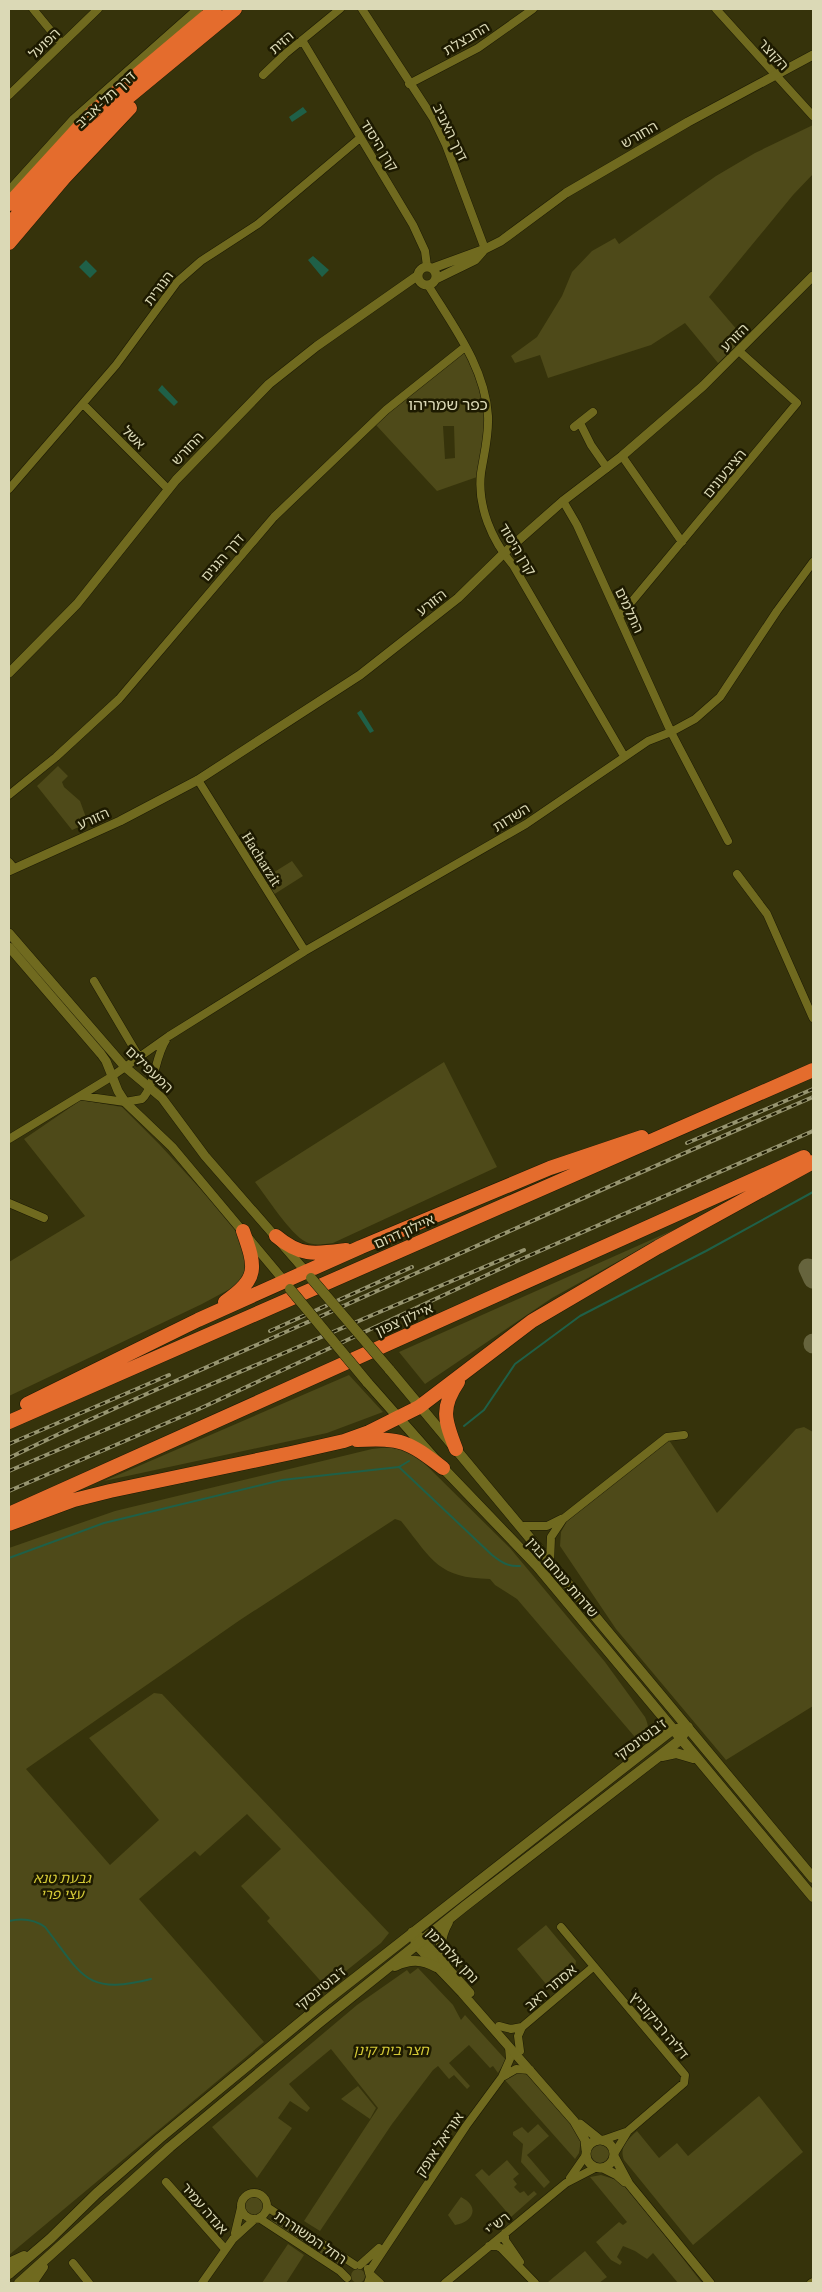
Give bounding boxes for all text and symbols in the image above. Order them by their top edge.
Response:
street label: החבצלת [439,17,493,59]
street label: הפועל [24,23,64,63]
street label: הזית [265,26,297,58]
street label: הקוצר [755,34,793,74]
street label: דרך תל-אביב [71,66,140,132]
street label: דרך האביב [429,100,473,164]
street label: קרן היסוד [357,115,403,175]
street label: החורש [617,116,661,152]
street label: הנורית [139,267,177,309]
street label: הזורע [716,319,752,355]
district label: כפר שמריהו [408,393,488,415]
street label: אשל [118,421,150,453]
street label: החורש [167,427,207,469]
street label: הציבעונים [698,445,750,501]
street label: קרן היסוד [495,519,541,579]
street label: דרך הגנים [196,529,248,585]
street label: הזורע [412,584,450,620]
street label: התלמים [611,584,649,636]
street label: השדות [489,798,533,836]
street label: הזורע [74,803,112,833]
street label: Hacharzit [238,828,287,890]
street label: המעפילים [122,1042,178,1096]
street label: איילון דרום [371,1209,437,1253]
street label: איילון צפון [372,1298,436,1340]
street label: שדרות מנחם בגין [523,1533,603,1621]
street label: ז'בוטינסקי [610,1713,670,1764]
park label: גבעת טנא עצי פרי [33,1868,93,1903]
street label: נתן אלתרמן [422,1923,484,1987]
street label: אסתר ראב [520,1960,580,2014]
street label: ז'בוטינסקי [291,1962,350,2014]
street label: 'דליה רביקוביץ [624,1985,694,2063]
park label: חצר בית קינן [353,2040,429,2059]
street label: אוריאל אופק [410,2108,468,2180]
street label: אנדה עמיר [177,2178,233,2238]
street label: רחל המשוררת [271,2206,351,2268]
street label: רש"י [481,2207,513,2239]

